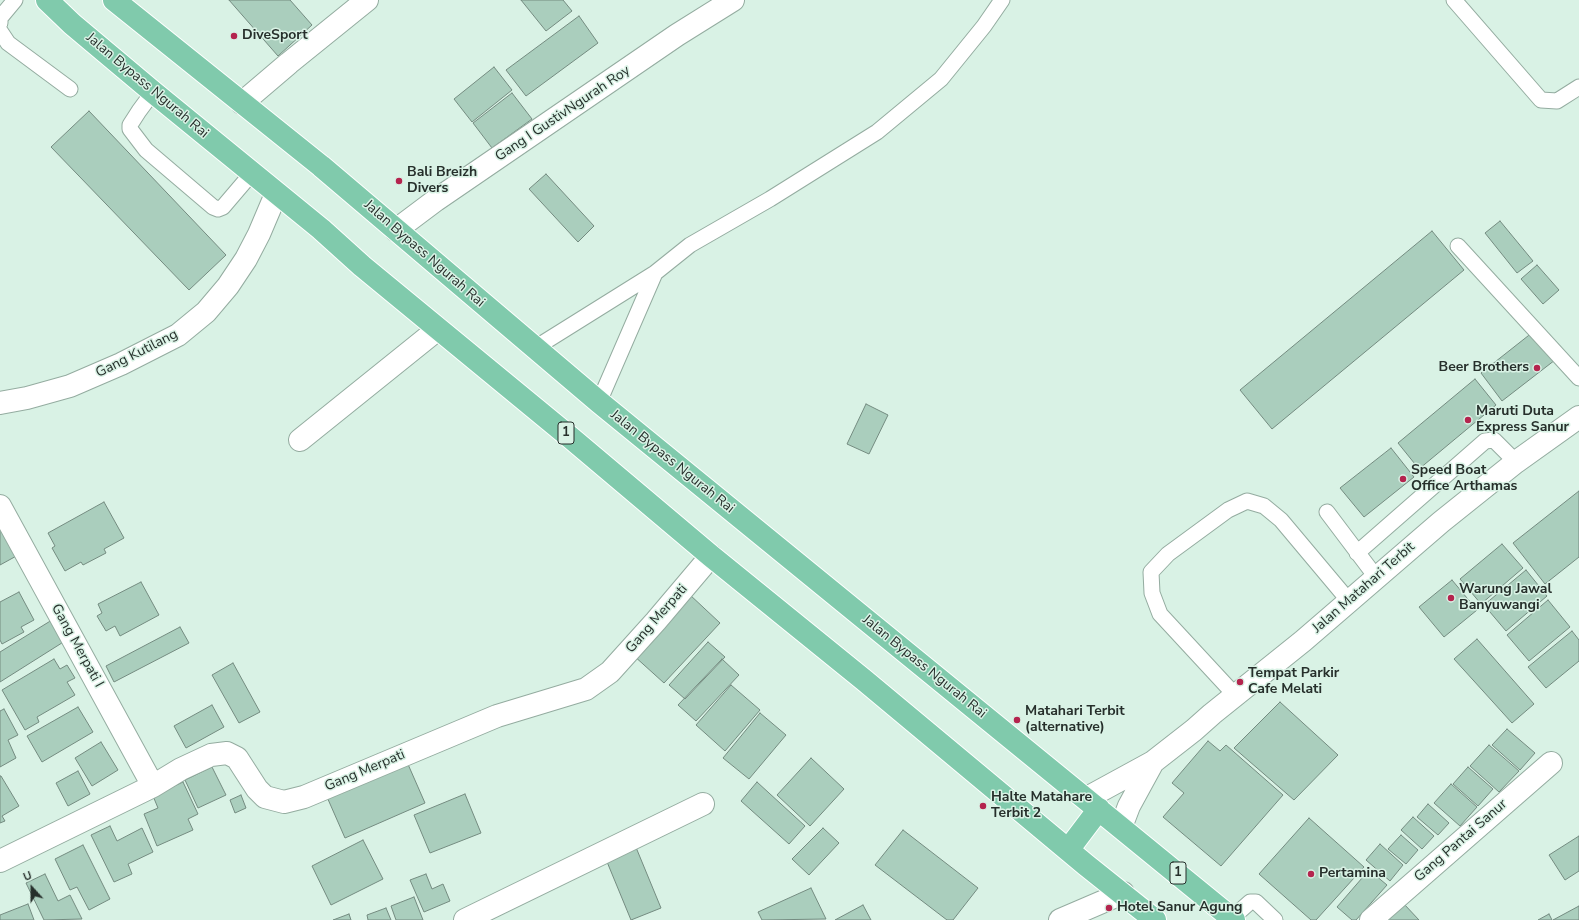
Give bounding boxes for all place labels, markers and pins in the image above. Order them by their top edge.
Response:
place label: DiveSport [242,28,308,44]
marker: DiveSport [229,31,239,41]
place label: Bali Breizh Divers [407,165,477,198]
marker: Bali Breizh Divers [394,176,404,186]
place label: Beer Brothers [1439,360,1529,376]
marker: Beer Brothers [1532,363,1542,373]
place label: Maruti Duta Express Sanur [1476,404,1569,436]
marker: Maruti Duta Express Sanur [1463,415,1473,425]
place label: Speed Boat Office Arthamas [1411,463,1517,496]
marker: Speed Boat Office Arthamas [1398,474,1408,484]
place label: Warung Jawal Banyuwangi [1459,582,1552,614]
marker: Warung Jawal Banyuwangi [1446,593,1456,603]
place label: Tempat Parkir Cafe Melati [1248,666,1339,698]
marker: Tempat Parkir Cafe Melati [1235,677,1245,687]
place label: Matahari Terbit (alternative) [1025,704,1125,736]
marker: Matahari Terbit (alternative) [1012,715,1022,725]
place label: Halte Matahare Terbit 2 [991,790,1092,822]
marker: Halte Matahare Terbit 2 [978,801,988,811]
place label: Pertamina [1319,866,1386,882]
marker: Pertamina [1306,869,1316,879]
place label: Hotel Sanur Agung [1117,900,1243,916]
marker: Hotel Sanur Agung [1104,903,1114,913]

